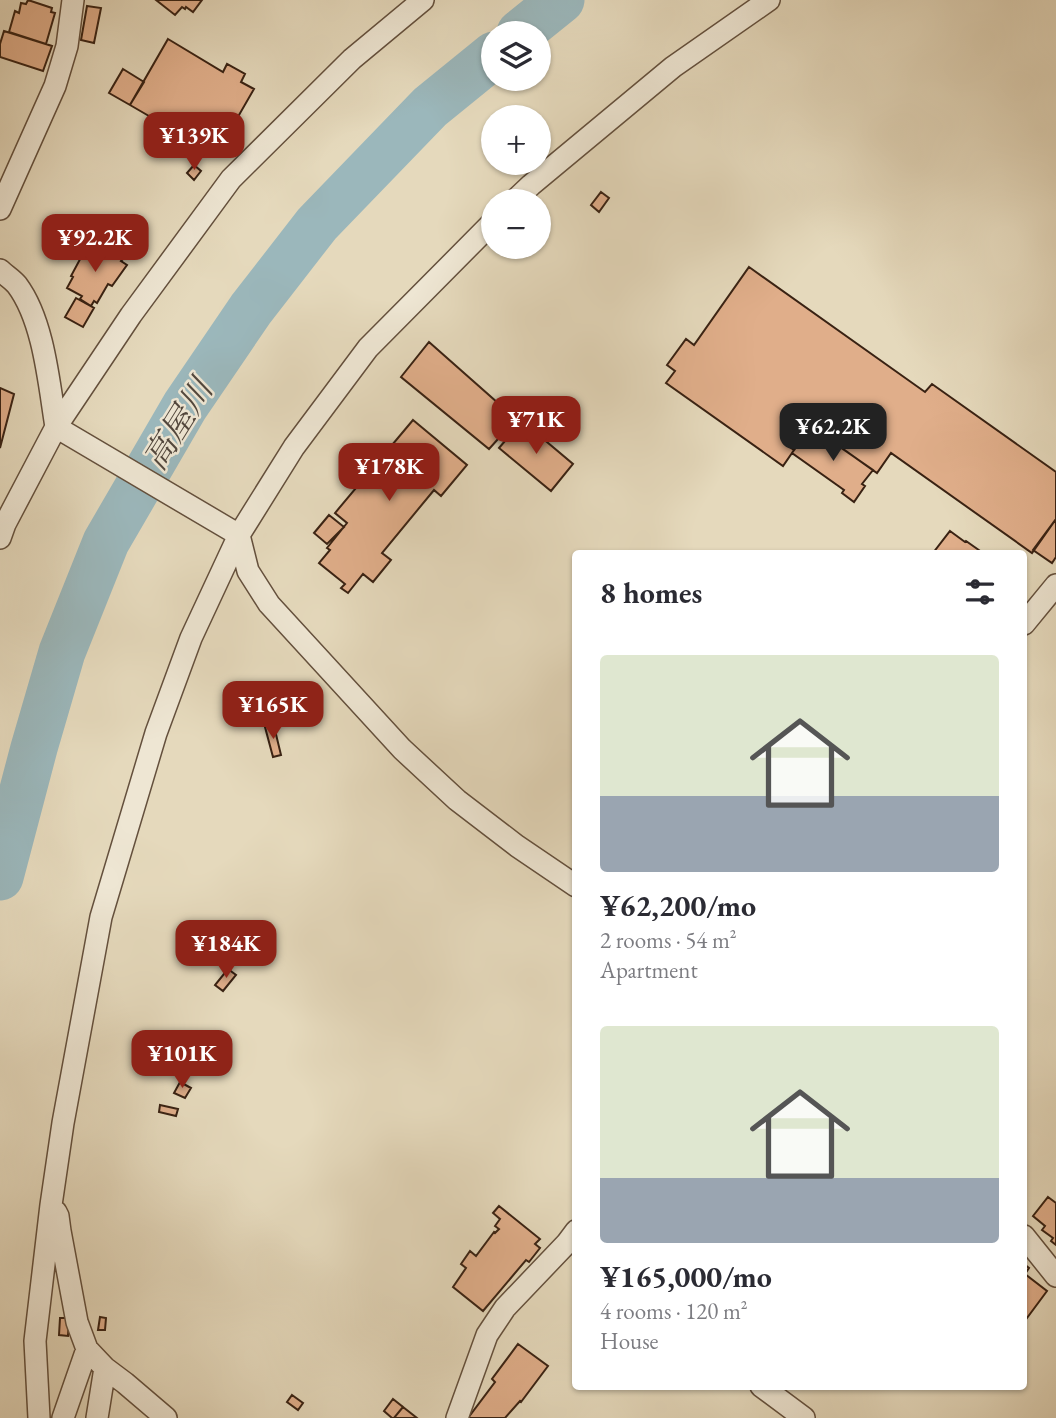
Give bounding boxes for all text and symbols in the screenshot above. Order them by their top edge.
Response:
map controls [481,21,551,259]
button: layers [481,21,551,91]
button: + [481,105,551,175]
pin: ¥139K [145,113,243,172]
text: ¥139K [159,120,229,150]
button: − [481,189,551,259]
pin: ¥92.2K [38,215,152,274]
text: ¥92.2K [58,222,132,252]
water label: 高屋川 [133,368,223,478]
pin: ¥71K [495,396,577,456]
text: ¥71K [508,404,564,434]
pin: ¥62.2K [776,404,890,463]
text: ¥62.2K [796,411,870,441]
pin: ¥178K [340,444,438,503]
text: ¥178K [354,451,424,481]
text: 8 homes [600,573,702,612]
icon: filters [961,573,999,611]
pin: ¥165K [224,682,322,741]
text: ¥165K [238,689,308,719]
icon: home [737,700,863,826]
text: ¥62,200/mo [600,886,756,925]
pin: ¥184K [177,920,275,980]
text: 2 rooms · 54 m² [600,925,737,955]
text: ¥184K [191,928,261,958]
text: Apartment [600,955,698,985]
pin: ¥101K [133,1030,231,1090]
text: ¥101K [147,1038,217,1068]
icon: home [737,1071,863,1197]
text: ¥165,000/mo [600,1257,772,1296]
text: 4 rooms · 120 m² [600,1296,748,1326]
text: House [600,1326,659,1356]

